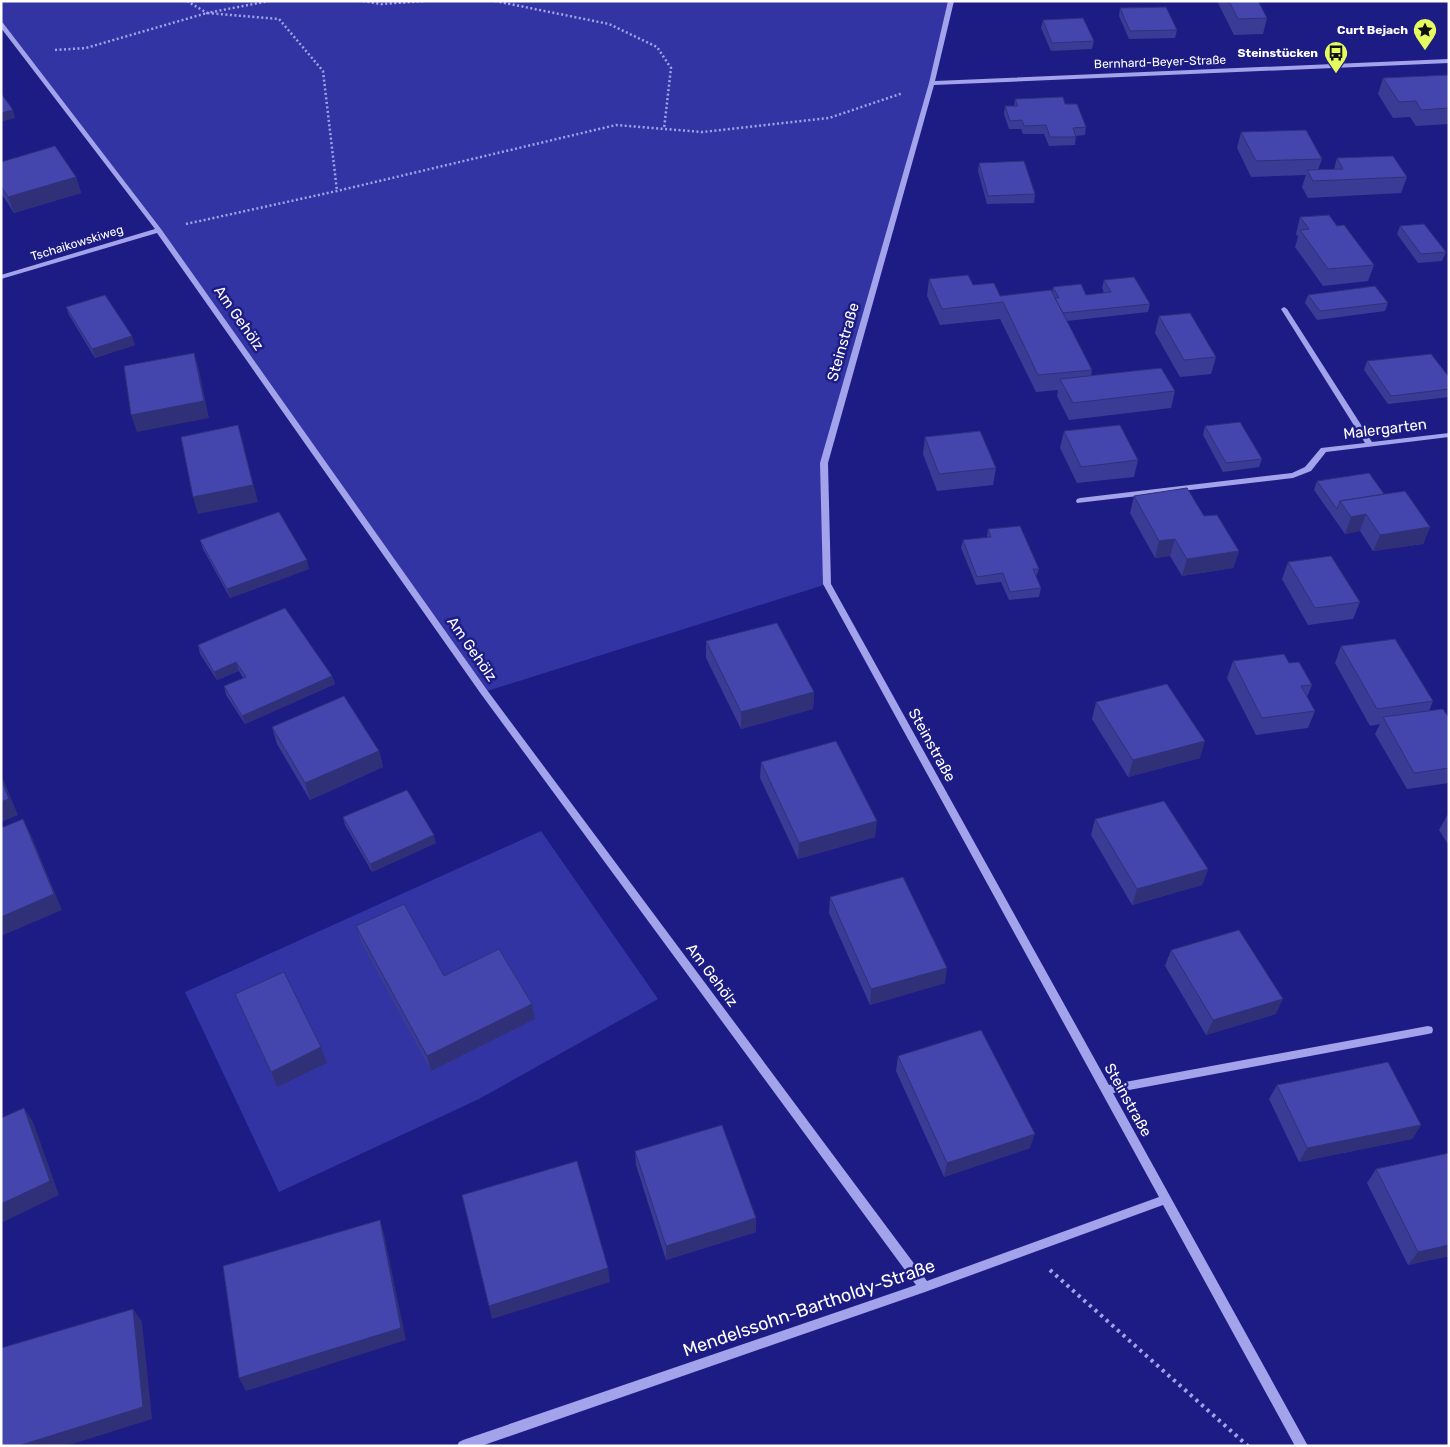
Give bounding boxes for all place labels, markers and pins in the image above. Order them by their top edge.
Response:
place icon: Curt Bejach [1412,17,1438,51]
place label: Curt Bejach [1337,23,1408,37]
bus stop icon: Steinstücken [1323,40,1349,74]
place label: Steinstücken [1238,46,1318,60]

